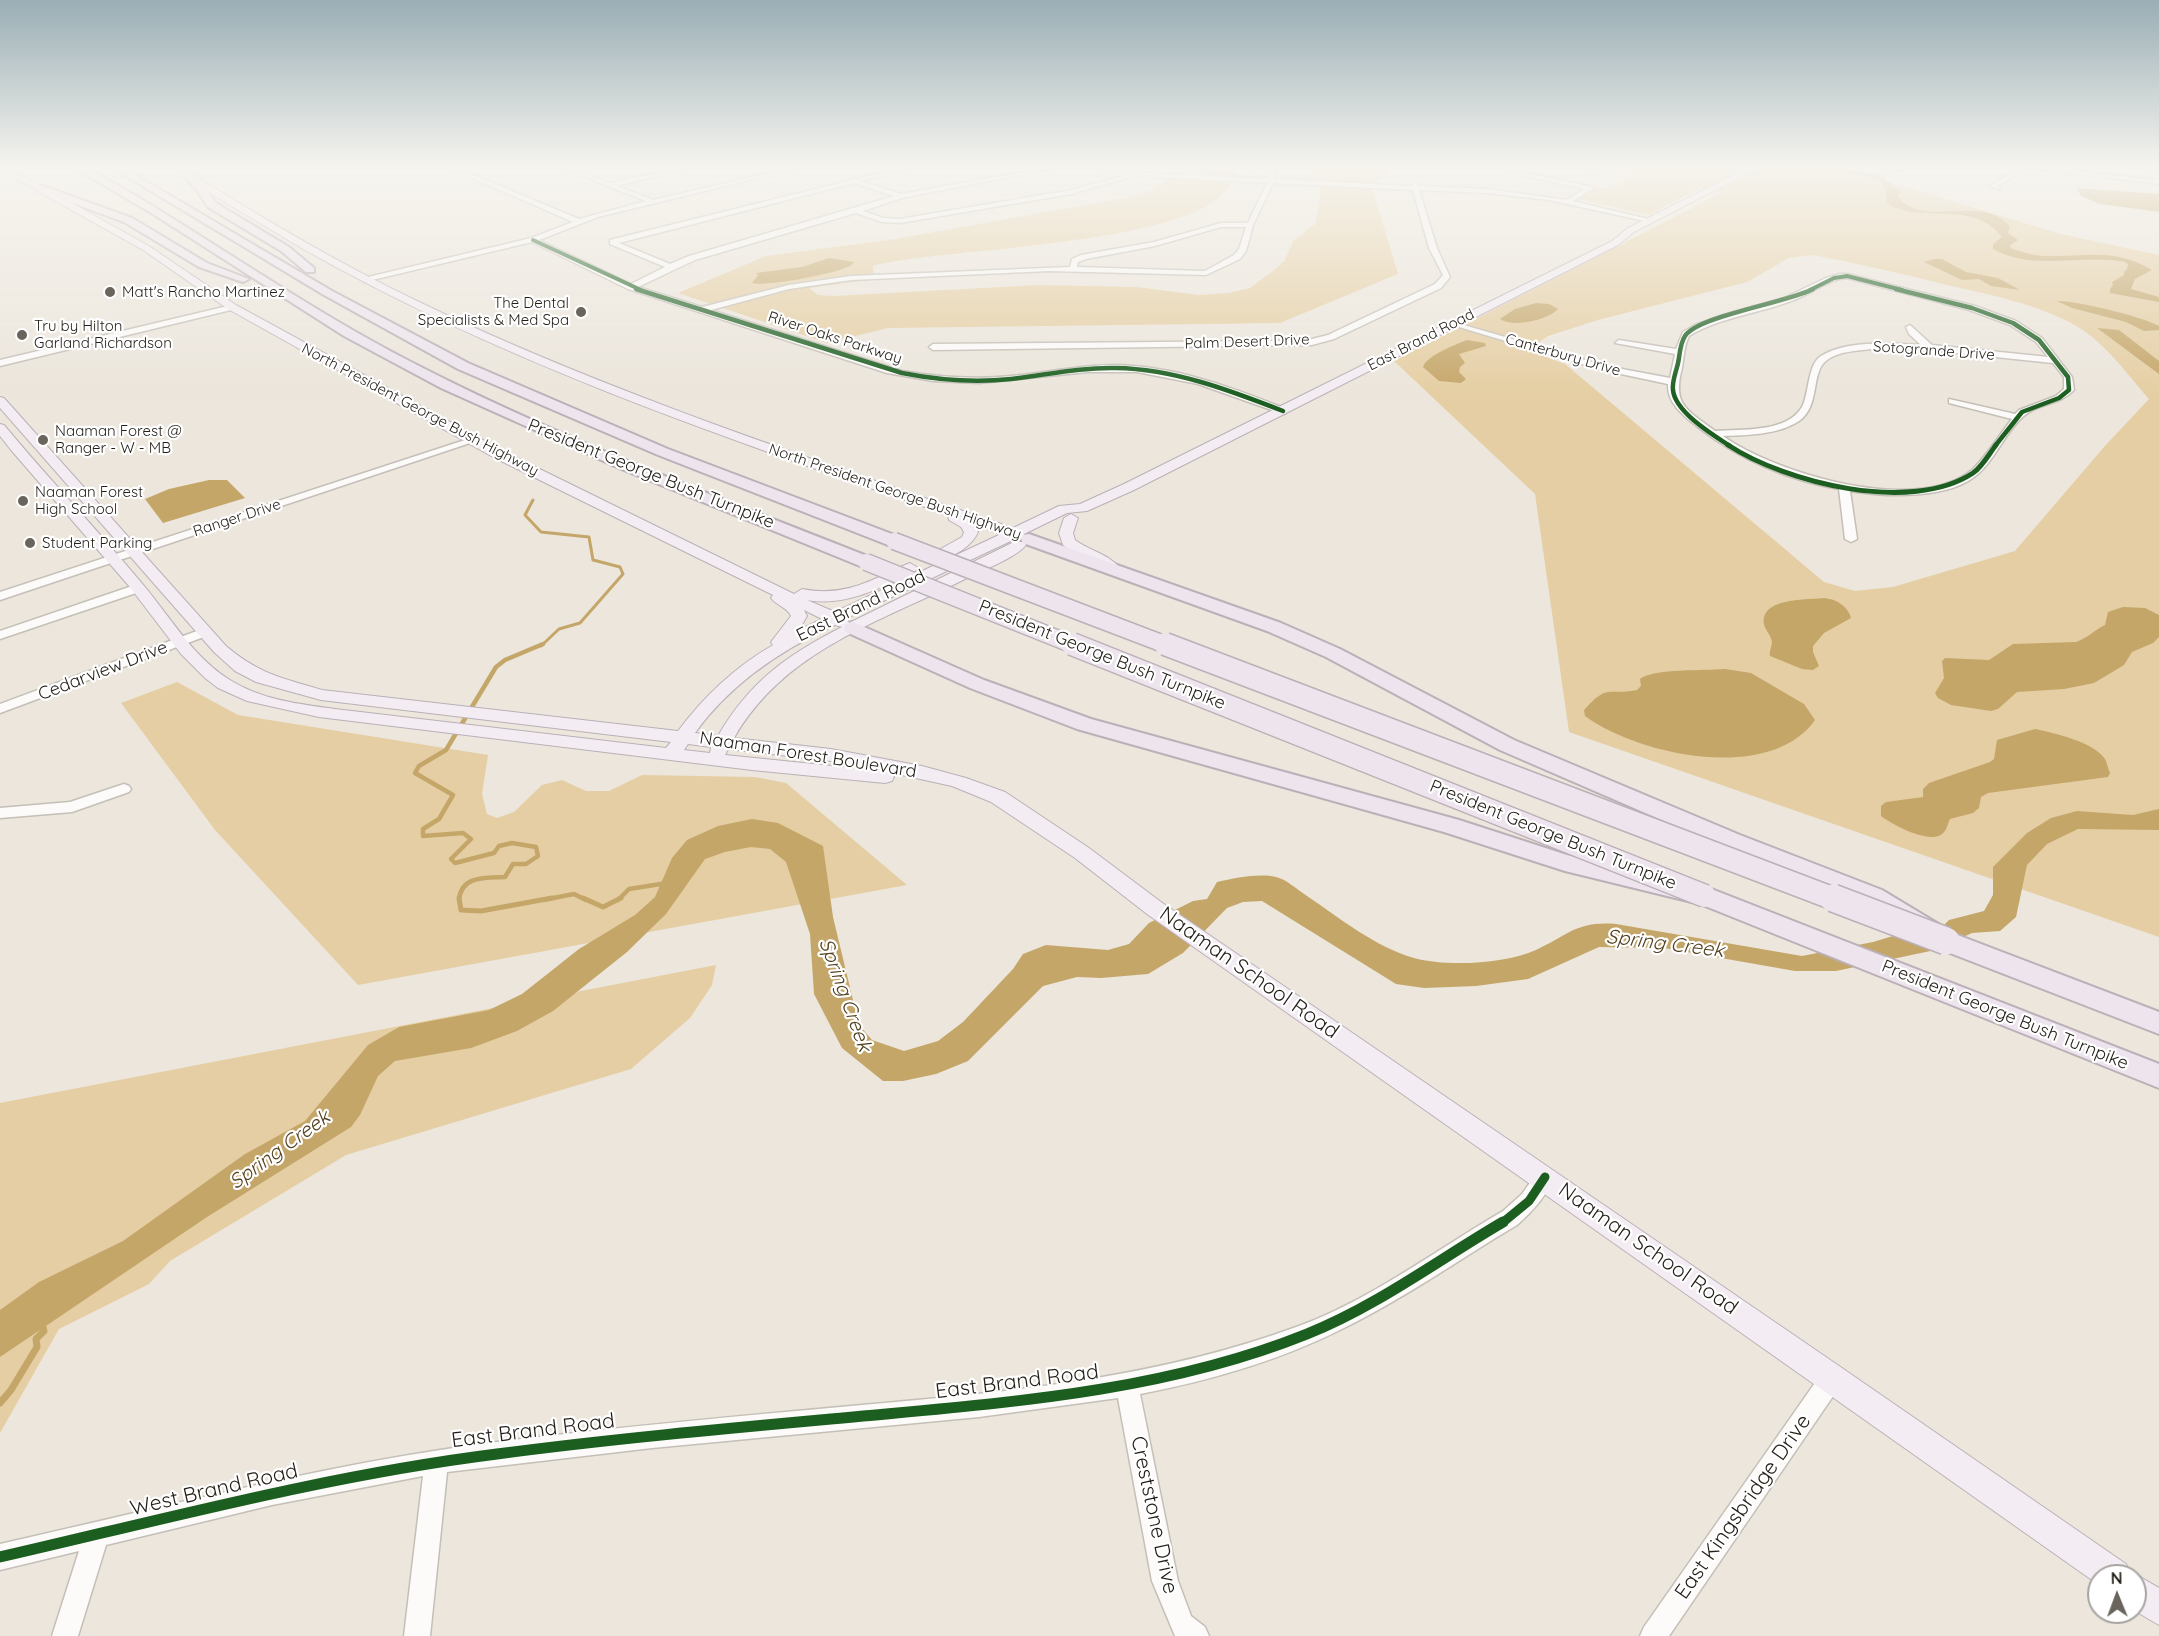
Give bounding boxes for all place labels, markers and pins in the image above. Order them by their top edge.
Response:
place label: Matt's Rancho Martinez [122,283,285,301]
marker: Matt's Rancho Martinez [103,285,117,299]
place label: The Dental Specialists & Med Spa [418,294,569,329]
marker: The Dental Specialists & Med Spa [574,305,588,319]
place label: Tru by Hilton Garland Richardson [34,317,172,352]
marker: Tru by Hilton Garland Richardson [15,328,29,342]
place label: Naaman Forest @ Ranger - W - MB [55,422,182,457]
marker: Naaman Forest @ Ranger - W - MB [36,433,50,447]
place label: Naaman Forest High School [35,483,143,518]
marker: Naaman Forest High School [16,494,30,508]
place label: Student Parking [42,534,152,552]
marker: Student Parking [23,536,37,550]

